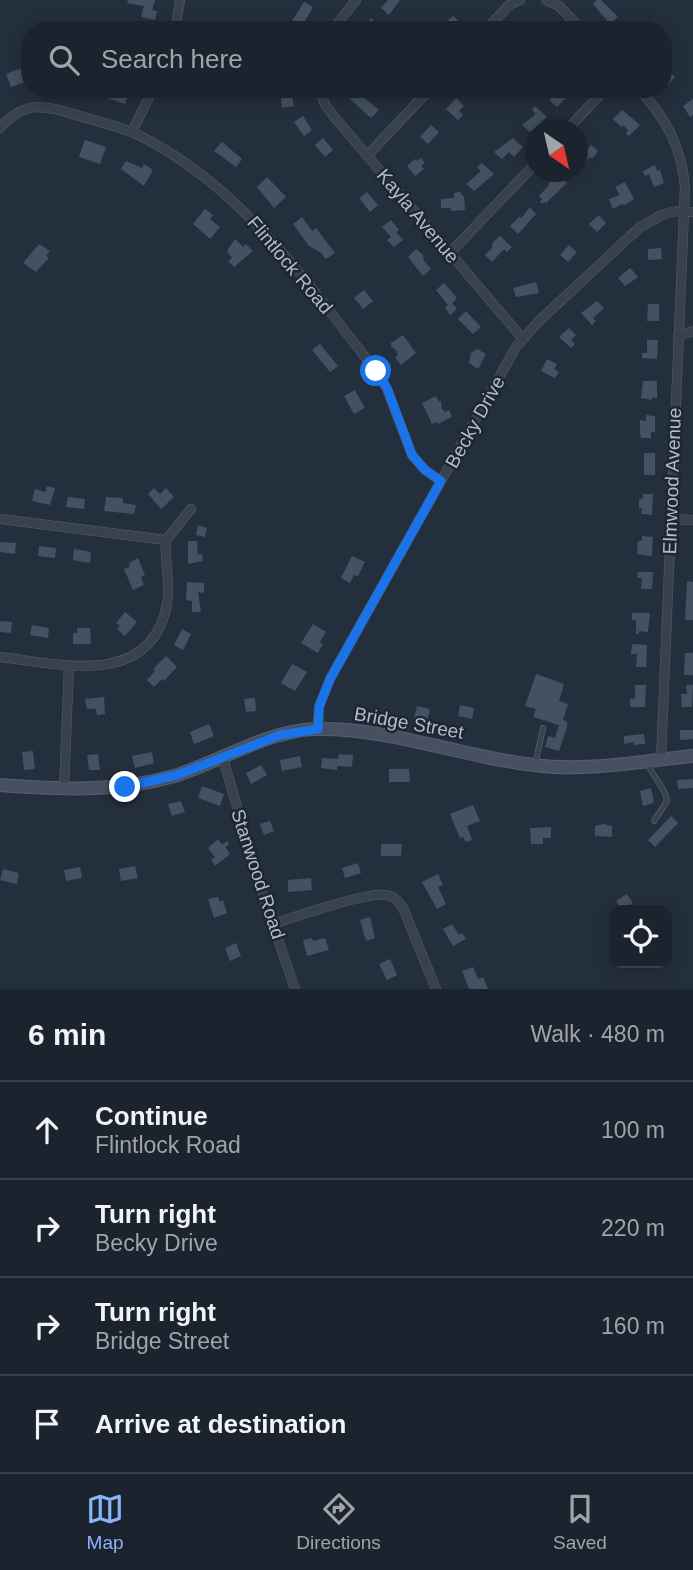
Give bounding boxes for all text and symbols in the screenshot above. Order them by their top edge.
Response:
search box [21,21,672,98]
icon: search [45,41,83,79]
text: Search here [101,44,243,74]
north arrow [525,119,588,182]
street label: Kayla Avenue [373,165,463,267]
street label: Flintlock Road [243,212,337,318]
route start [360,355,391,386]
street label: Becky Drive [441,373,509,471]
street label: Elmwood Avenue [659,407,685,555]
street label: Bridge Street [353,703,466,743]
route end [109,771,140,802]
street label: Stanwood Road [227,806,289,942]
map controls [609,905,672,968]
button: locate [609,905,672,968]
text: 6 min [28,1018,106,1051]
text: Walk · 480 m [530,1021,665,1047]
text: Continue [95,1101,208,1131]
icon: ahead [28,1111,66,1149]
text: 100 m [601,1117,665,1143]
text: Flintlock Road [95,1132,241,1158]
text: Turn right [95,1199,216,1229]
icon: right [28,1209,66,1247]
text: 220 m [601,1215,665,1241]
text: Becky Drive [95,1230,218,1256]
text: Turn right [95,1297,216,1327]
icon: right [28,1307,66,1345]
text: 160 m [601,1313,665,1339]
text: Bridge Street [95,1328,229,1354]
icon: arrive [28,1405,66,1443]
text: Arrive at destination [95,1409,346,1439]
tab: Map [86,1490,124,1554]
tab: Directions [296,1490,381,1554]
tab: Saved [553,1490,607,1554]

